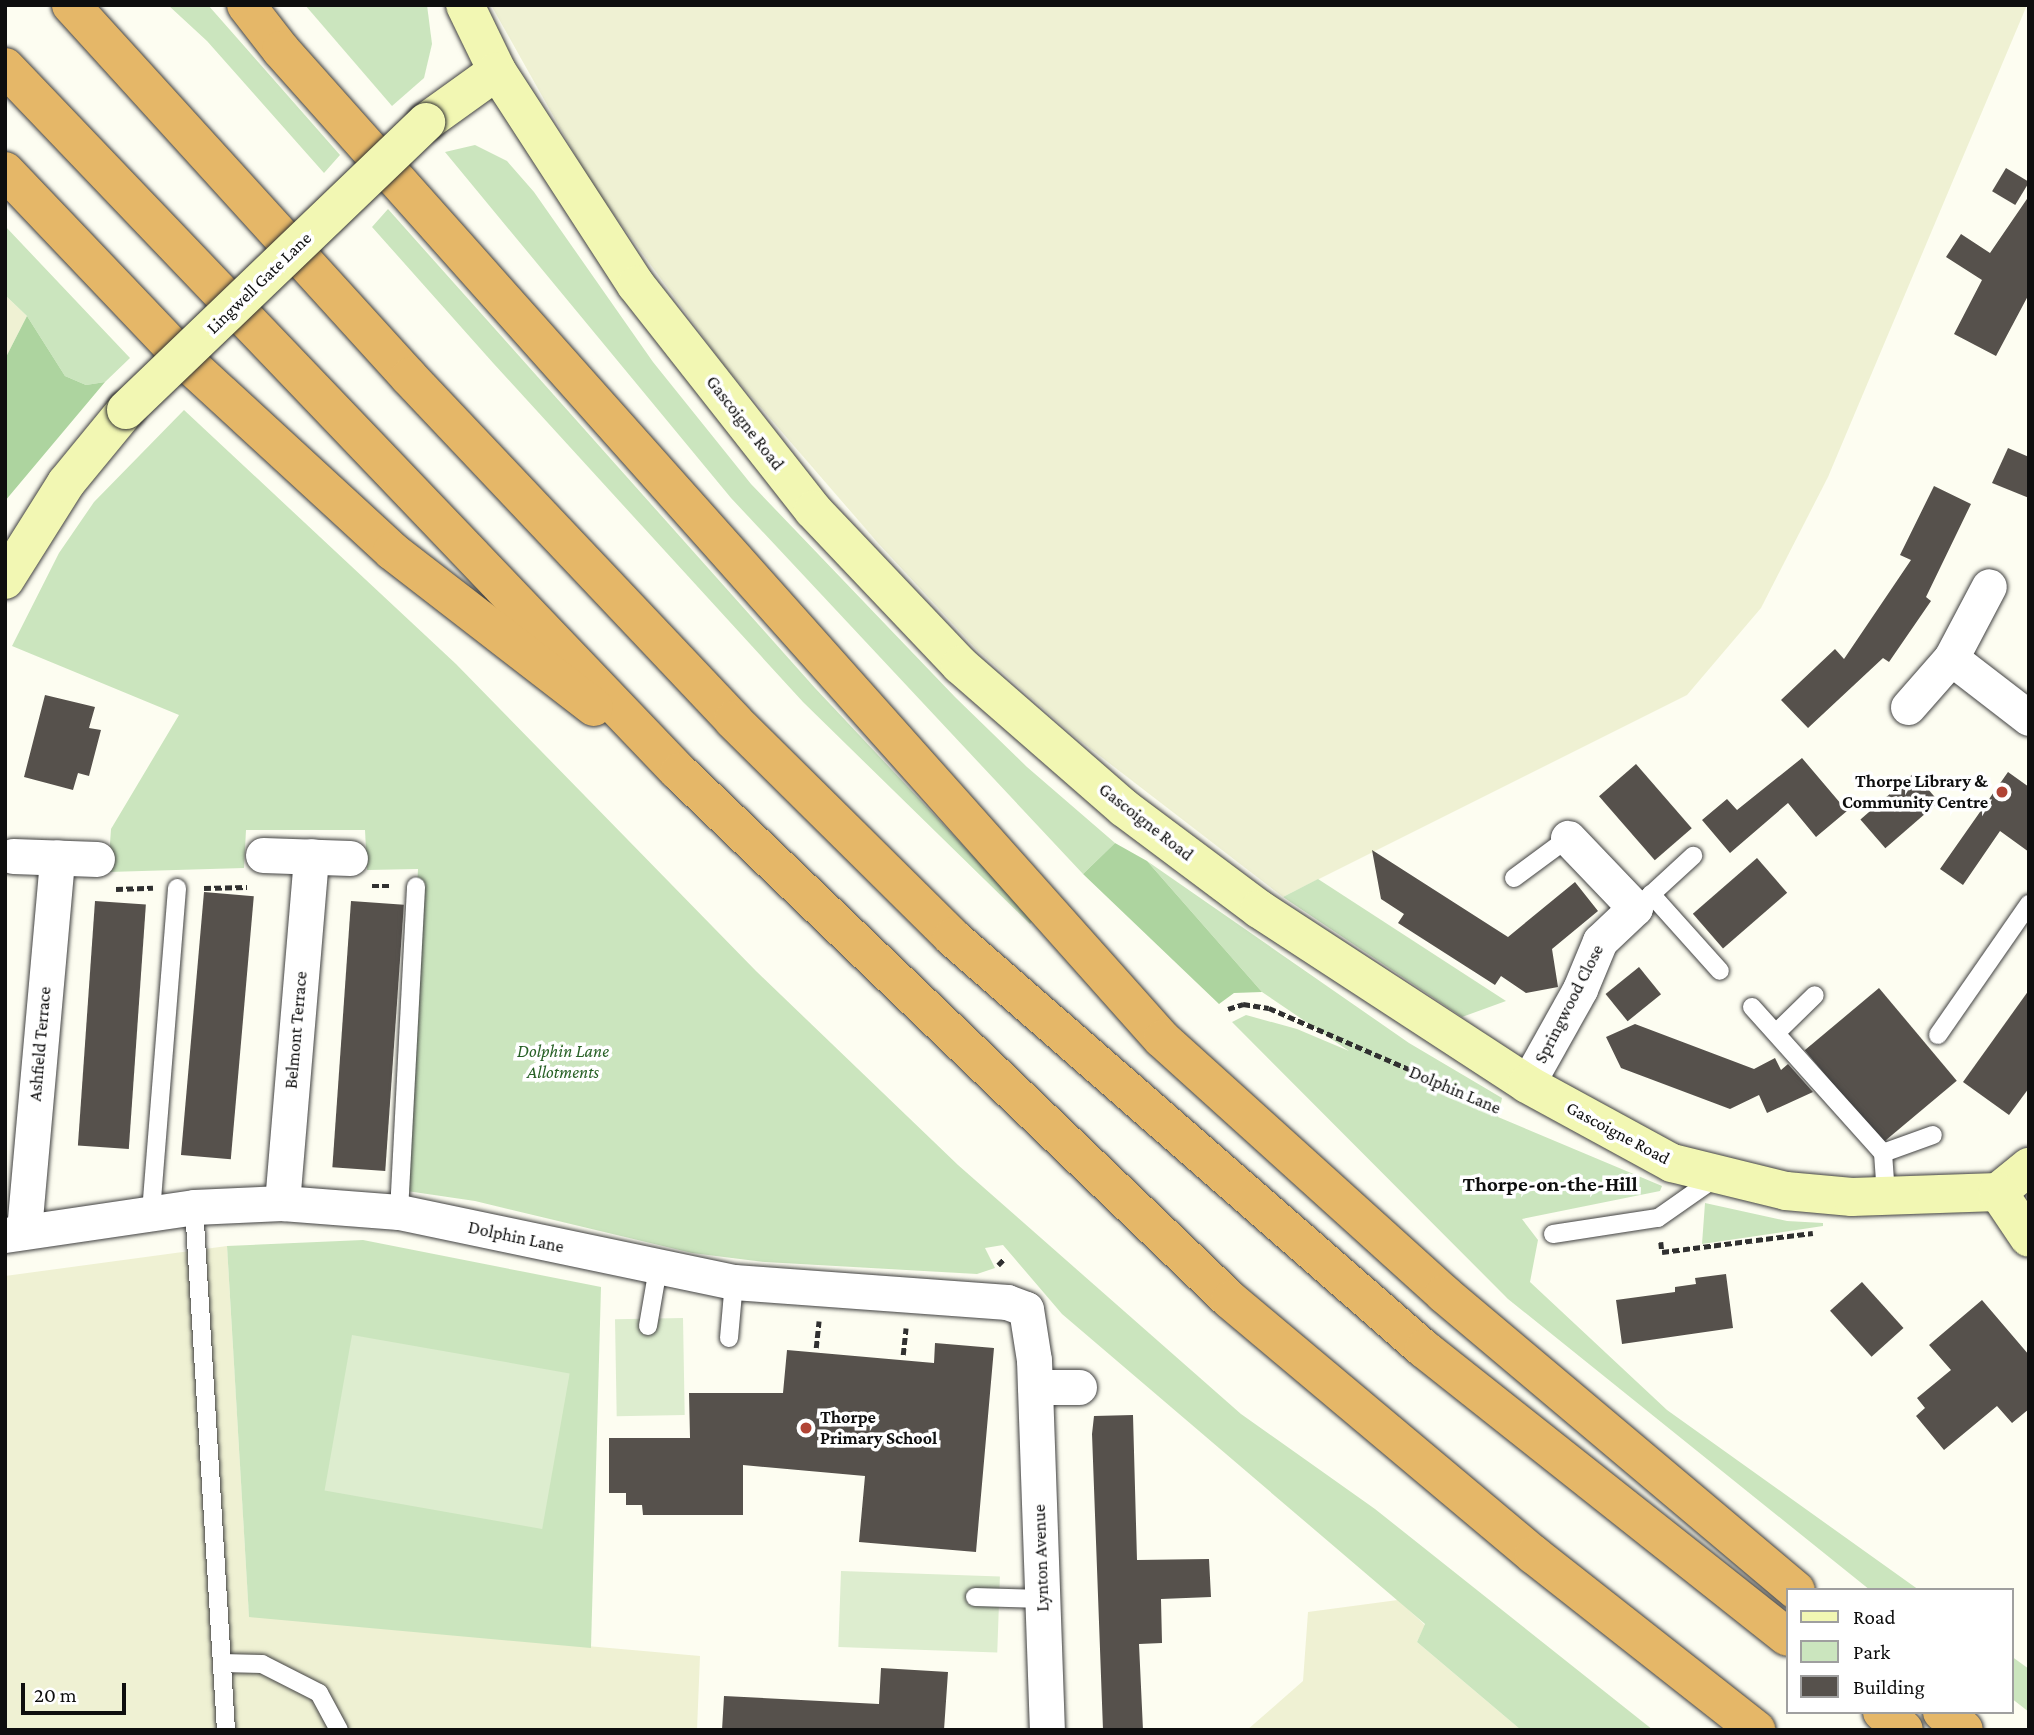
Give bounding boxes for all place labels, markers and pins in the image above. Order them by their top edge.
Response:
place label: Thorpe Library & Community Centre [1842,771,1988,814]
marker: Thorpe Library & Community Centre [1994,784,2010,800]
place label: Thorpe Primary School [820,1407,937,1450]
marker: Thorpe Primary School [798,1420,814,1436]

